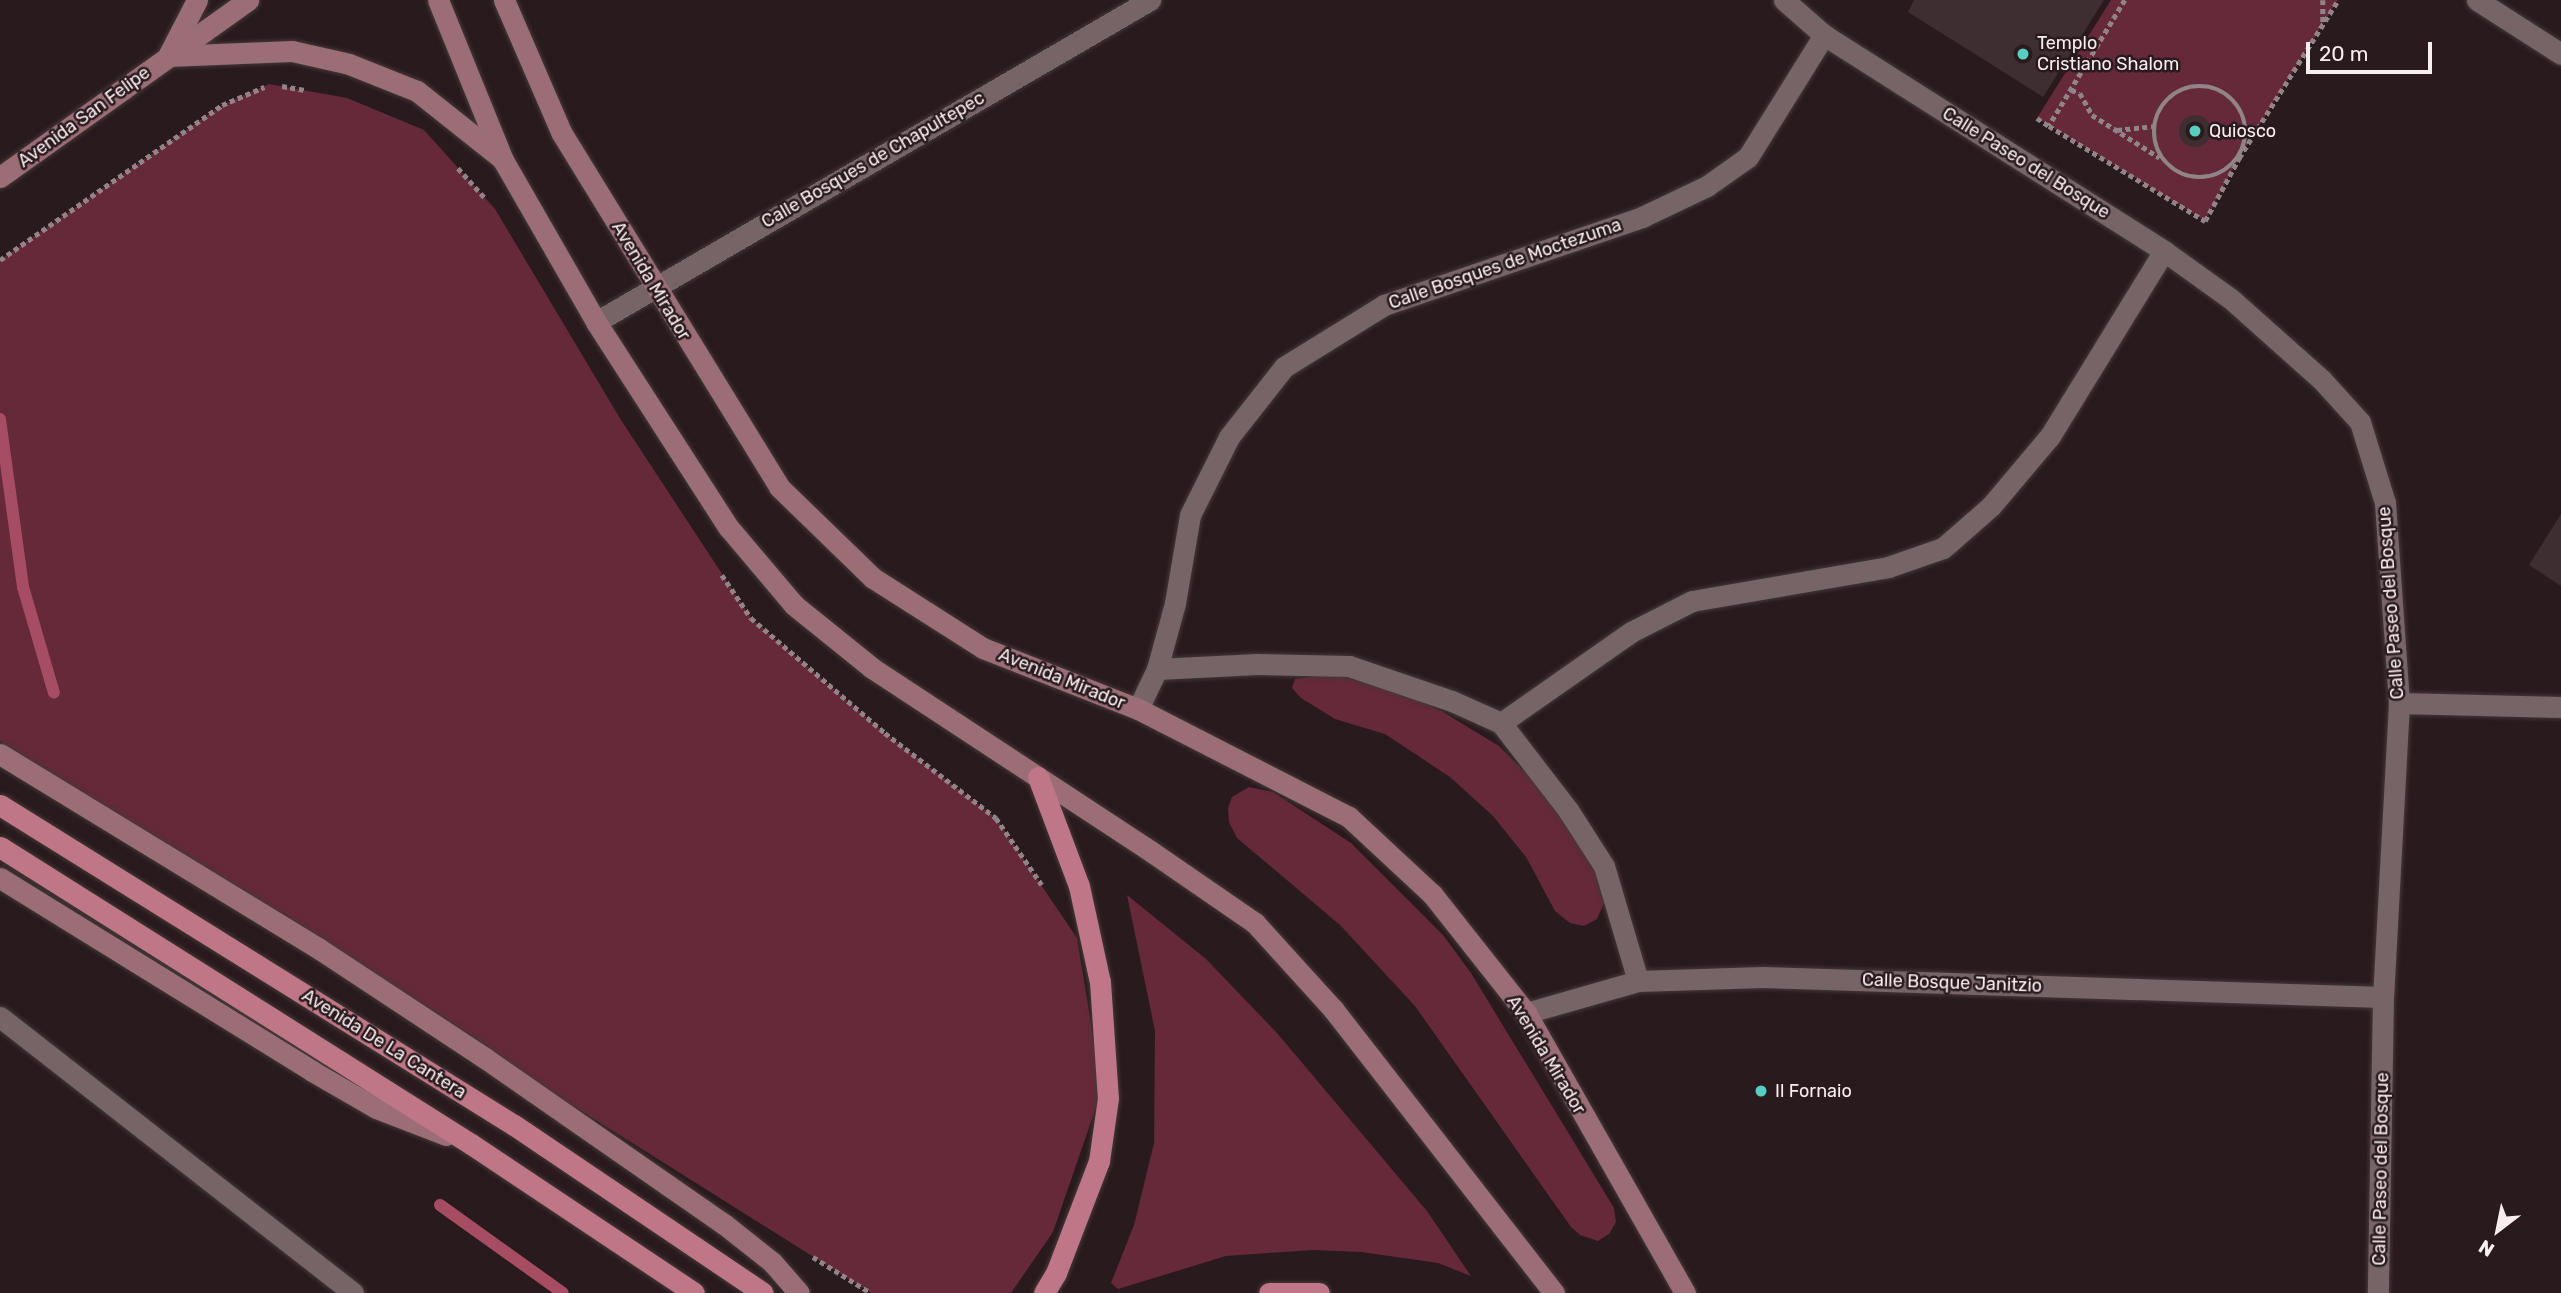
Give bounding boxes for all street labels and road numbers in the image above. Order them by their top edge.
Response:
street label: Avenida San Felipe [14,62,154,172]
street label: Calle Bosques de Chapultepec [758,87,988,233]
street label: Calle Paseo del Bosque [1938,103,2114,223]
street label: Calle Bosques de Moctezuma [1386,214,1624,314]
street label: Avenida Mirador [607,218,695,344]
street label: Calle Paseo del Bosque [2373,506,2409,700]
street label: Avenida Mirador [996,644,1128,714]
street label: Calle Bosque Janitzio [1862,969,2042,997]
street label: Avenida De La Cantera [298,985,470,1103]
street label: Avenida Mirador [1502,992,1590,1118]
street label: Calle Paseo del Bosque [2369,1072,2393,1266]

